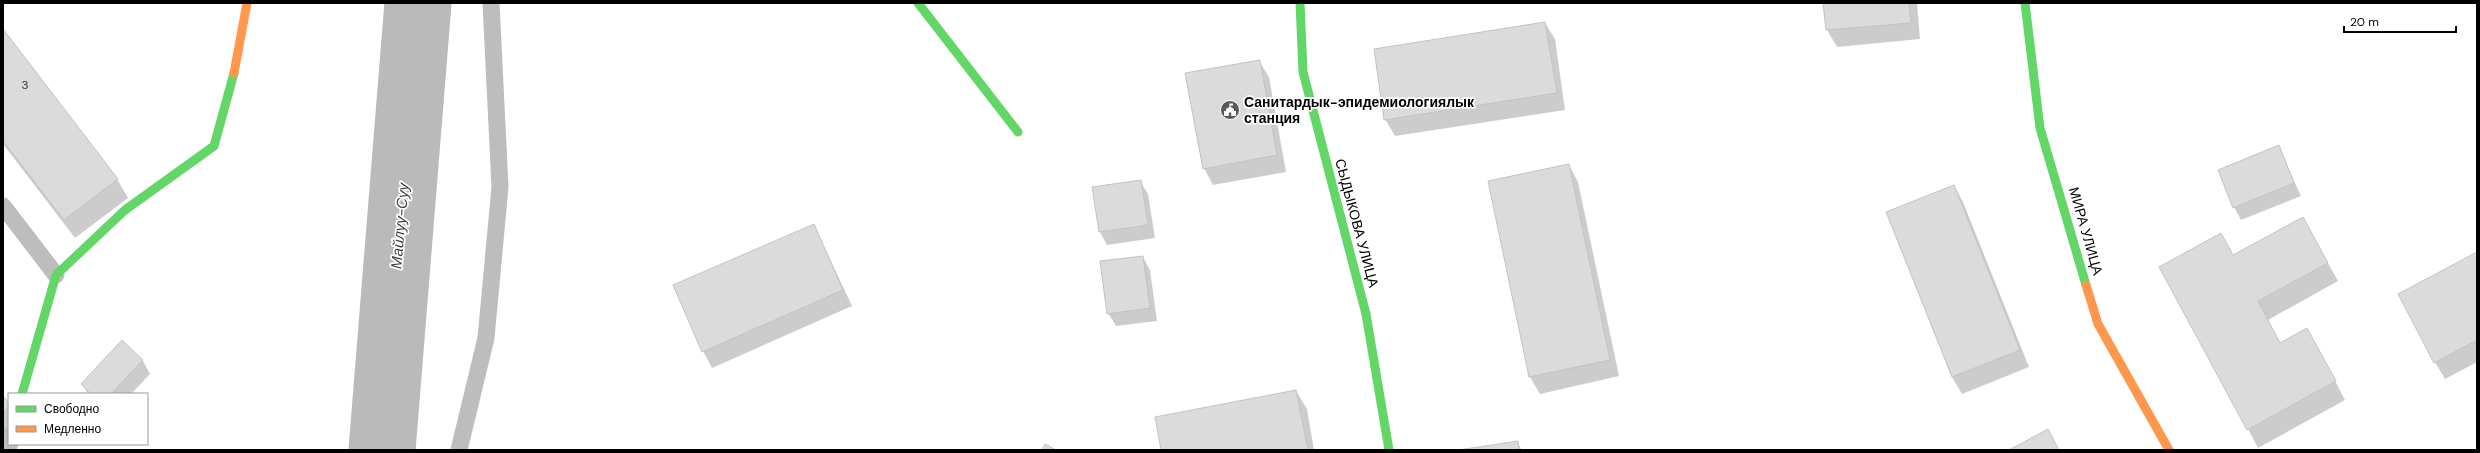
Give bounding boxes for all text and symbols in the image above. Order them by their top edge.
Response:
scale bar [2344,8,2456,34]
text: 20 m [2350,14,2379,30]
house number: 3 [21,77,29,93]
place label: Санитардык-эпидемиологиялык станция [1244,93,1475,127]
public building icon: Санитардык-эпидемиологиялык станция [1219,99,1241,121]
street label: СЫДЫКОВА УЛИЦА [1331,157,1383,290]
water label: Майлуу-Суу [386,181,414,270]
street label: МИРА УЛИЦА [2065,185,2107,278]
legend [8,393,148,445]
text: Свободно [44,401,99,417]
text: Медленно [44,421,101,437]

